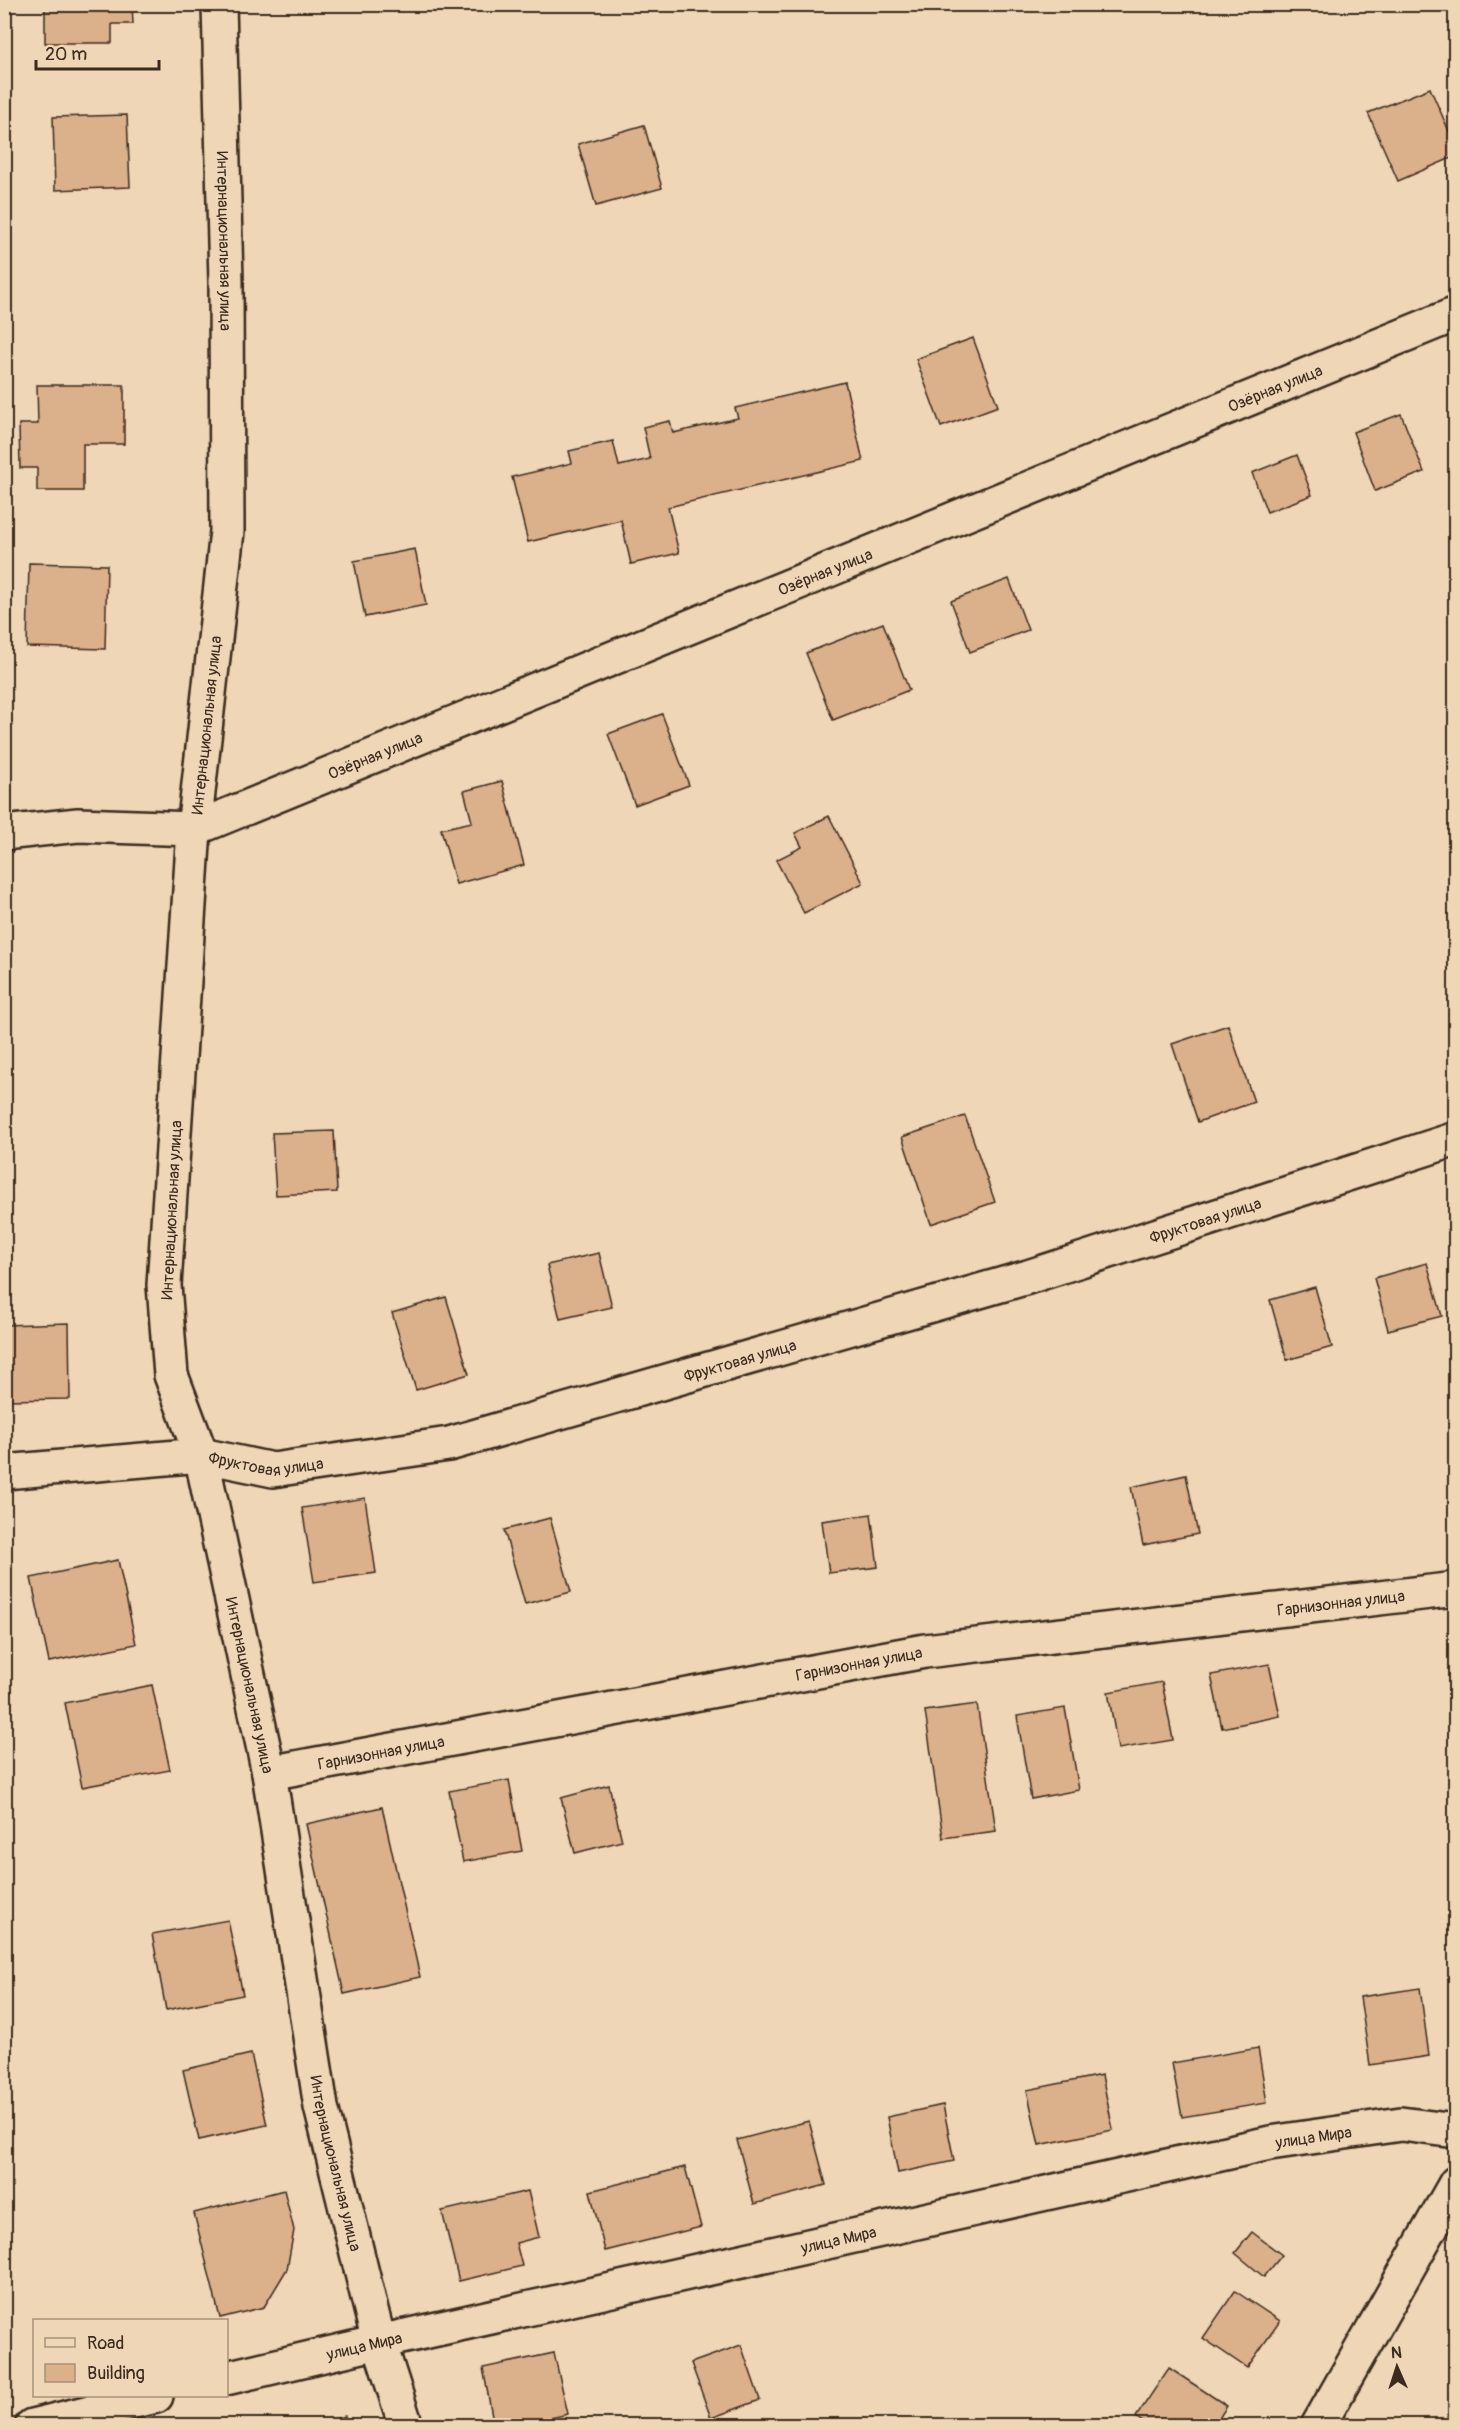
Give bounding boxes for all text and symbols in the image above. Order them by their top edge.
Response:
scale bar [36,33,159,71]
text: 20 m [45,43,87,66]
street label: Интернациональная улица [212,151,235,331]
street label: Озёрная улица [1225,361,1326,417]
street label: Озёрная улица [775,544,876,601]
street label: Интернациональная улица [188,635,226,815]
street label: Озёрная улица [325,728,426,784]
street label: Интернациональная улица [157,1120,187,1300]
street label: Фруктовая улица [1147,1193,1264,1248]
street label: Фруктовая улица [682,1335,799,1387]
street label: Фруктовая улица [207,1448,325,1481]
street label: Гарнизонная улица [1276,1586,1406,1621]
street label: Интернациональная улица [221,1595,278,1775]
street label: Гарнизонная улица [794,1643,924,1686]
street label: Гарнизонная улица [316,1732,446,1775]
street label: Интернациональная улица [305,2074,365,2253]
street label: улица Мира [1273,2122,1353,2153]
street label: улица Мира [798,2222,878,2259]
legend [33,2319,228,2397]
street label: улица Мира [324,2328,404,2365]
text: Road [87,2332,124,2355]
north arrow [1367,2337,1427,2397]
text: N [1390,2343,1402,2363]
text: Building [87,2362,145,2385]

